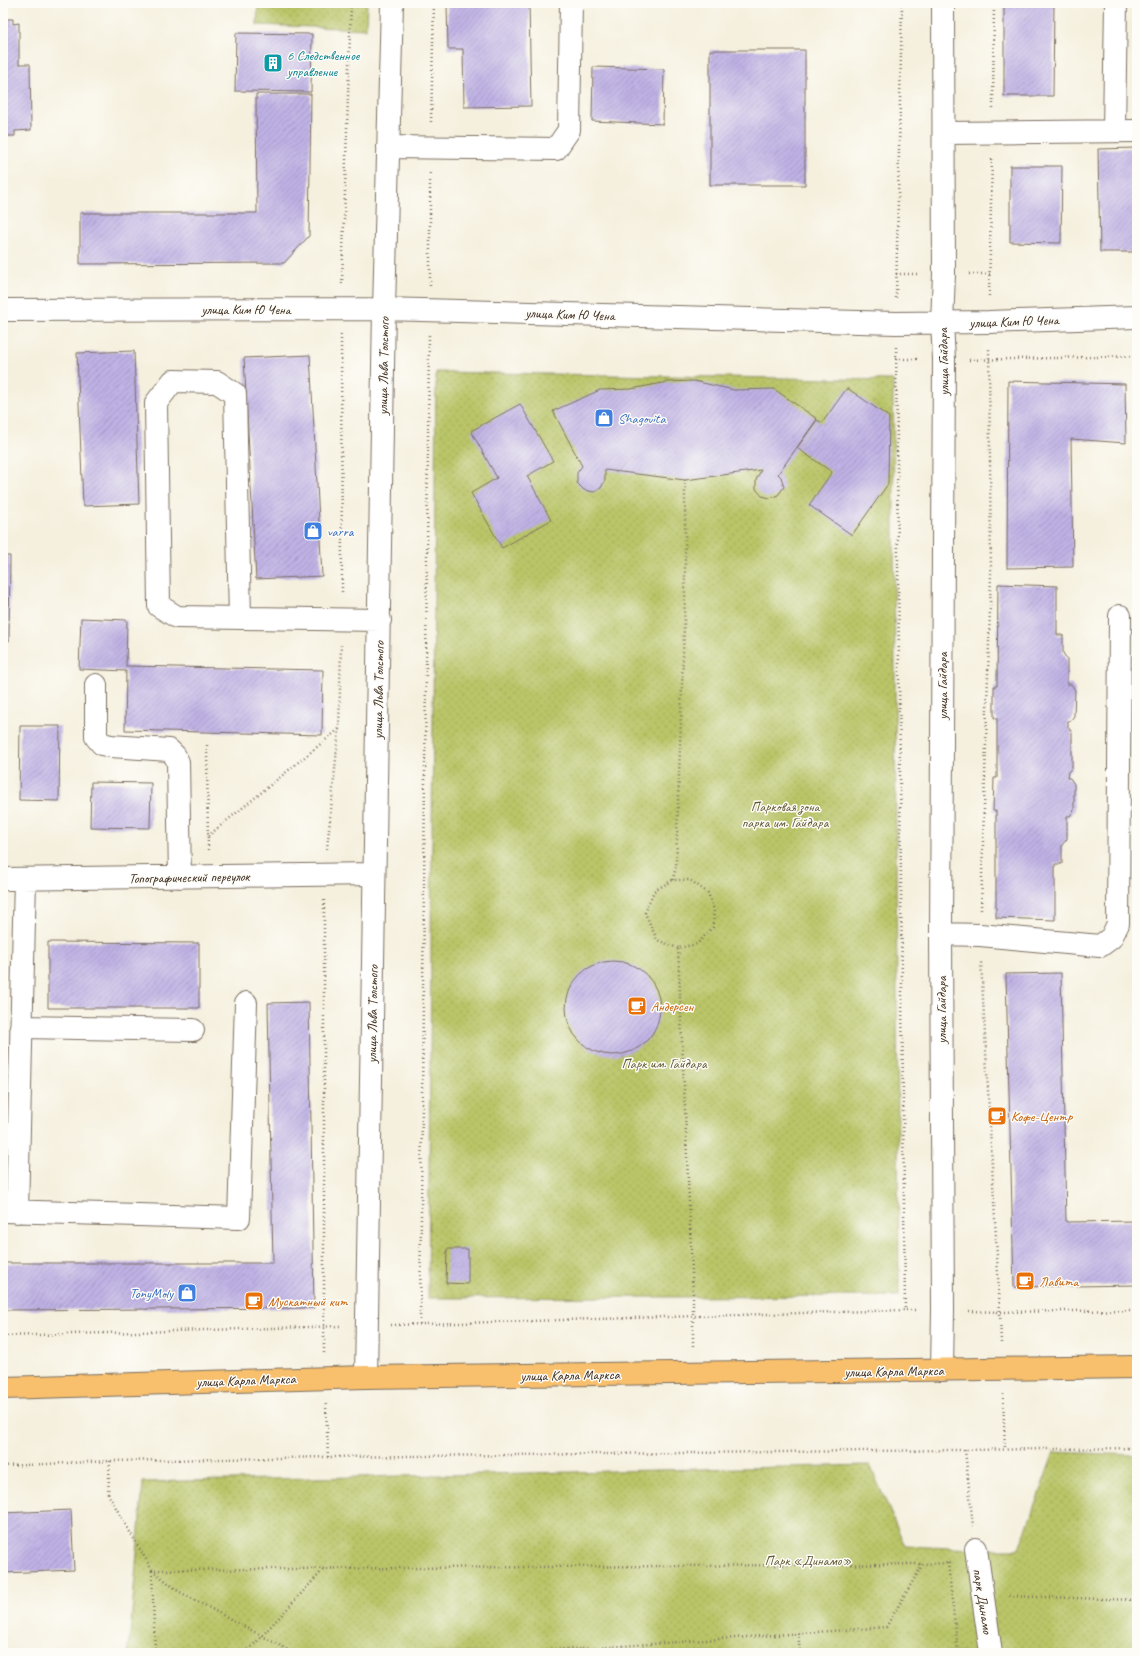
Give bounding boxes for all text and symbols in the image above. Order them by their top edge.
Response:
place label: 6 Следственное управление [286,47,361,80]
building icon: 6 Следственное управление [262,52,284,74]
street label: улица Ким Ю Чена [200,301,292,318]
street label: улица Ким Ю Чена [524,304,616,325]
street label: улица Ким Ю Чена [968,311,1060,332]
street label: улица Льва Толстого [374,316,393,416]
street label: улица Гайдара [934,327,953,397]
shop icon: Shagovita [593,407,615,429]
place label: Shagovita [618,410,666,427]
shop icon: varra [302,520,324,542]
place label: varra [327,523,355,540]
street label: улица Льва Толстого [369,640,388,740]
street label: улица Гайдара [934,651,951,721]
park label: Парковая зона парка им. Гайдара [742,798,830,831]
street label: Топографический переулок [129,868,251,887]
street label: улица Льва Толстого [363,964,382,1064]
street label: улица Гайдара [933,975,950,1045]
cafe icon: Андерсен [626,995,648,1017]
place label: Андерсен [651,998,695,1015]
park label: Парк им. Гайдара [621,1055,708,1072]
cafe icon: Кофе-Центр [986,1105,1008,1127]
place label: Кофе-Центр [1011,1108,1073,1125]
cafe icon: Лавита [1014,1270,1036,1292]
place label: Лавита [1039,1273,1080,1290]
shop icon: TonyMoly [176,1282,198,1304]
place label: TonyMoly [130,1285,174,1302]
cafe icon: Мускатный кит [243,1290,265,1312]
place label: Мускатный кит [268,1293,349,1310]
street label: улица Карла Маркса [843,1362,945,1381]
street label: улица Карла Маркса [519,1366,621,1385]
street label: улица Карла Маркса [195,1370,297,1391]
park label: Парк «Динамо» [765,1552,851,1569]
street label: парк Динамо [969,1567,996,1636]

